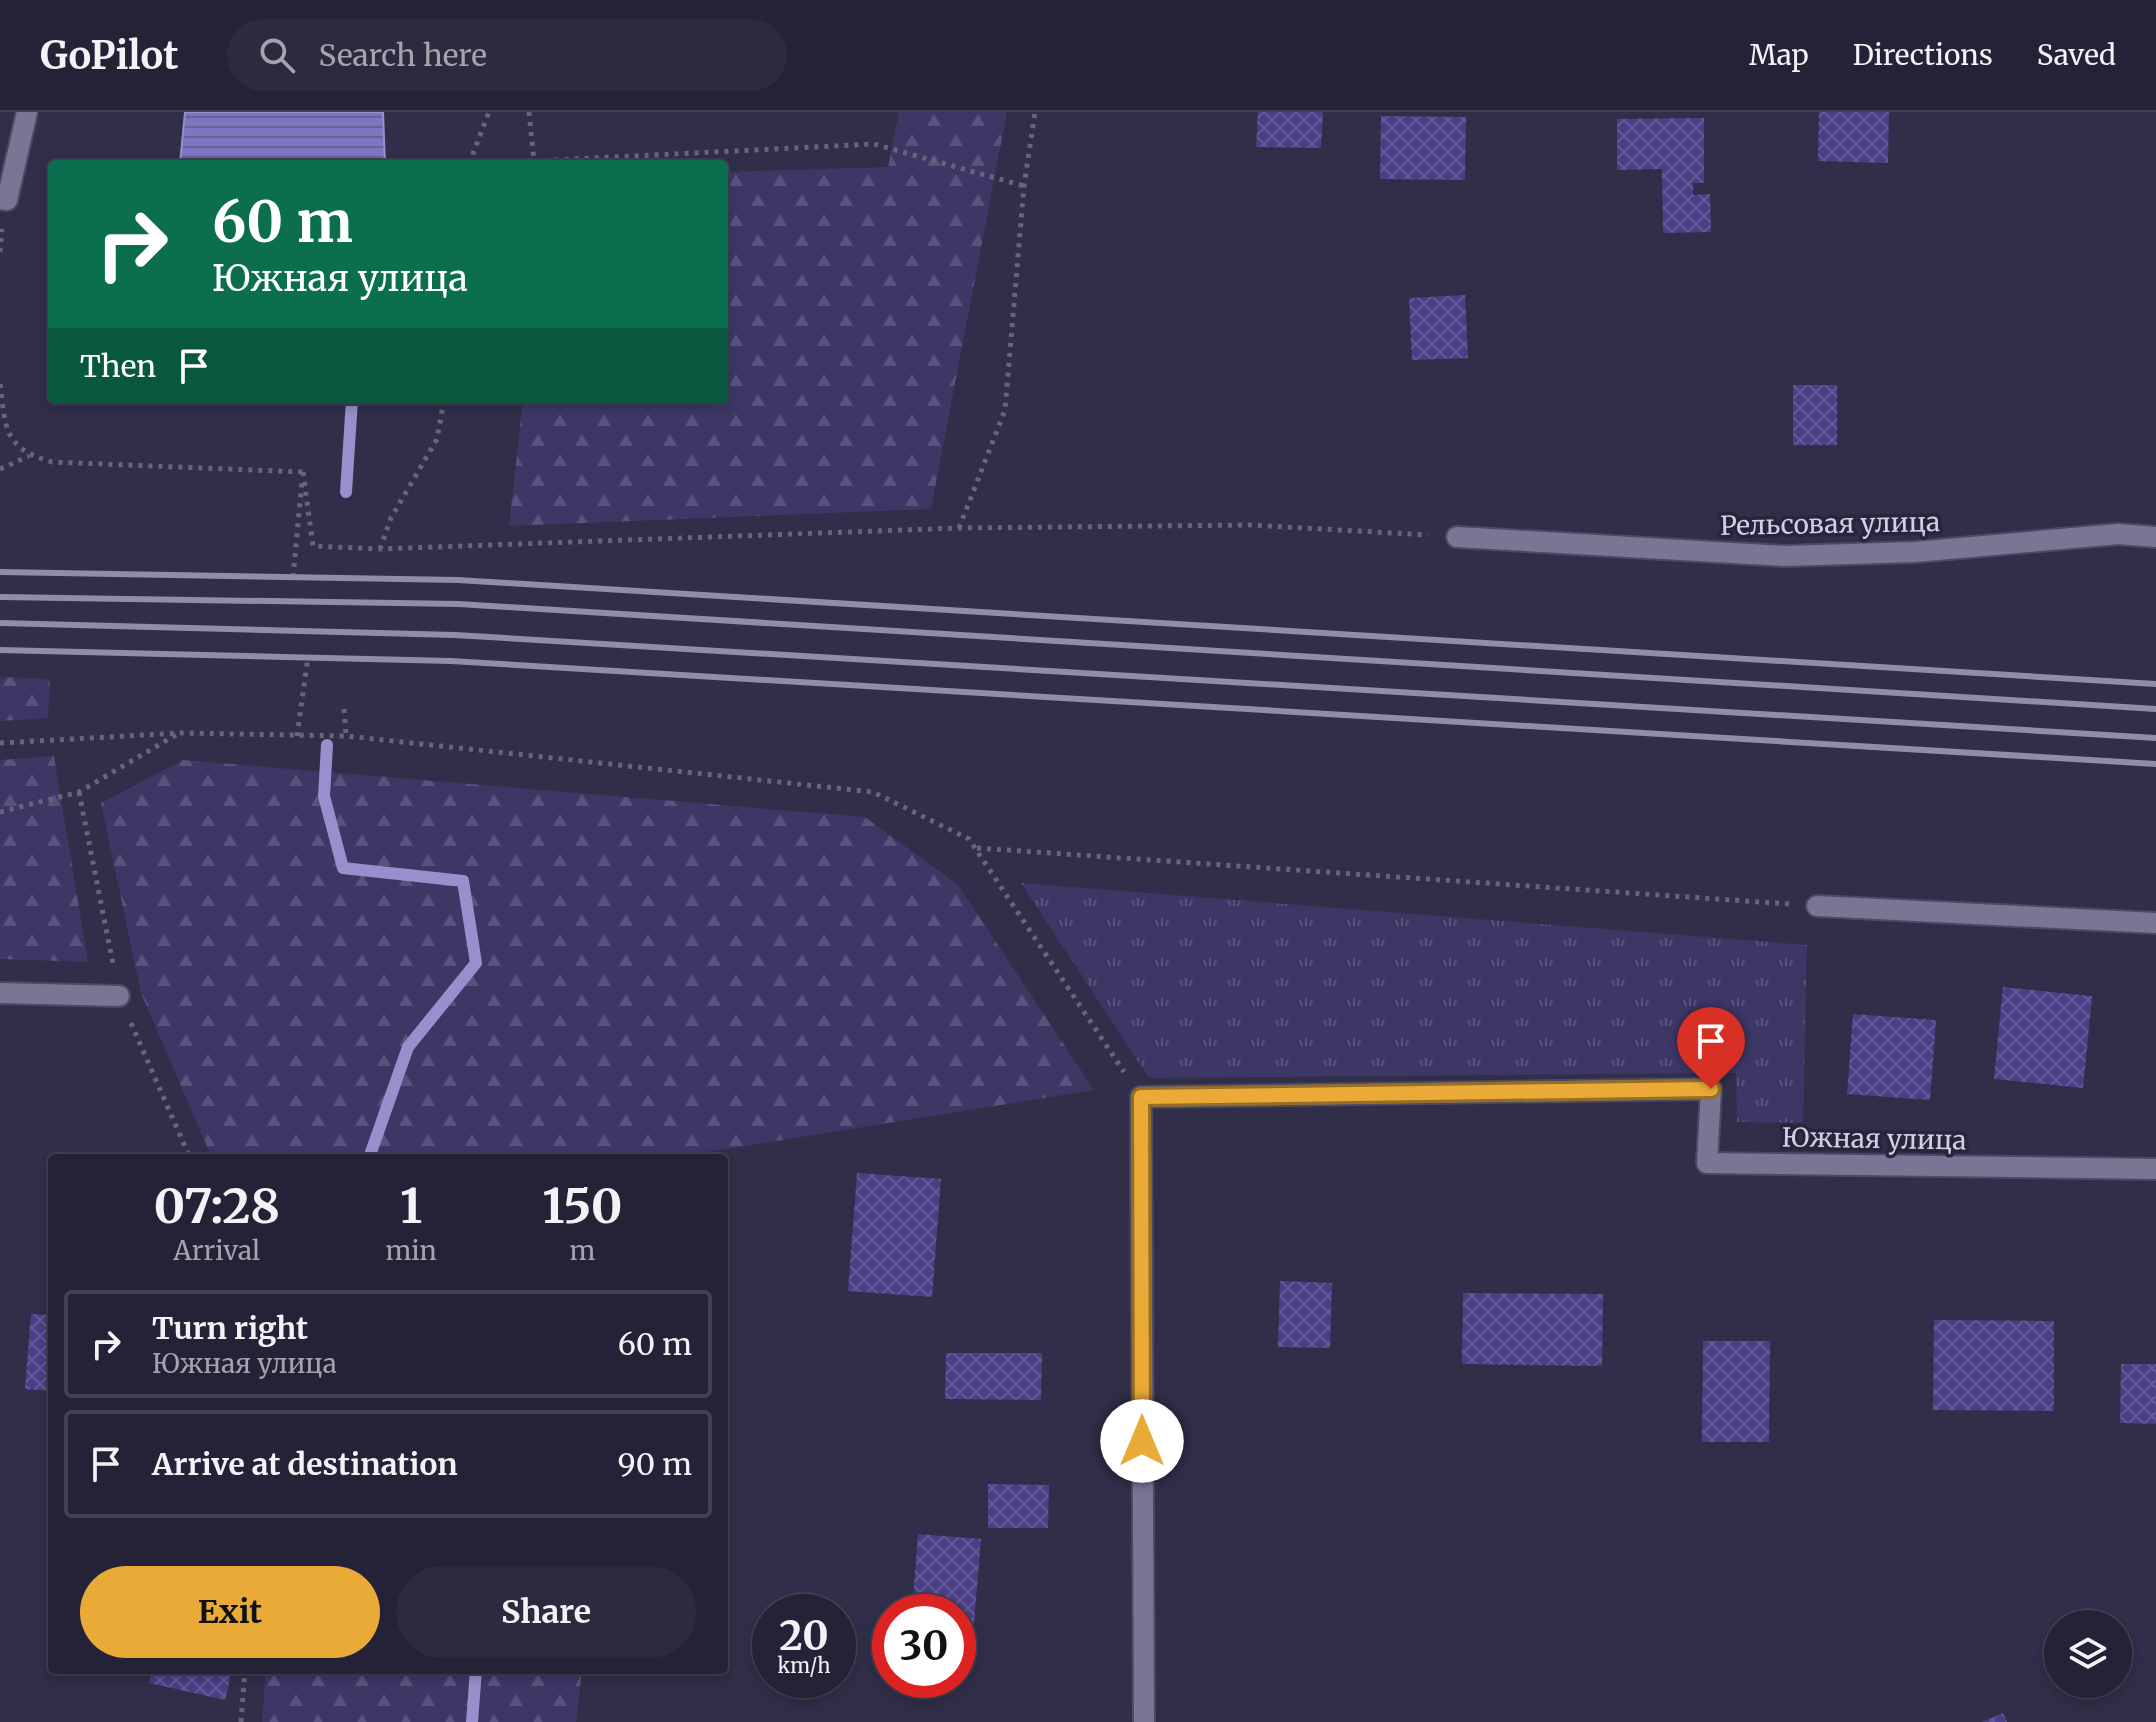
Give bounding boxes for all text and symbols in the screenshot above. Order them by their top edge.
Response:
search box [227,19,787,91]
text: GoPilot [40,32,179,79]
icon: search [255,33,299,77]
text: Search here [319,36,487,74]
text: Map [1749,37,1809,73]
text: Directions [1853,37,1993,73]
text: Saved [2037,37,2116,73]
text: 60 m [212,187,353,257]
icon: right [80,192,184,296]
text: Южная улица [212,256,468,301]
icon: arrive [172,344,216,388]
text: Then [80,347,156,385]
street label: Рельсовая улица [1720,505,1940,542]
pin [1677,1007,1745,1089]
icon: arrive [1689,1019,1733,1063]
street label: Южная улица [1781,1120,1967,1157]
text: 07:28 [153,1176,280,1236]
text: 1 [400,1176,422,1236]
text: 150 [542,1176,623,1236]
text: Arrival [173,1234,260,1267]
text: min [385,1234,437,1267]
text: m [570,1234,595,1267]
text: Turn right [152,1309,308,1347]
icon: right [84,1322,128,1366]
text: 60 m [618,1325,692,1363]
text: Южная улица [152,1347,337,1380]
position arrow [1100,1399,1184,1483]
icon: arrive [84,1442,128,1486]
text: Arrive at destination [152,1445,458,1483]
text: 90 m [618,1445,692,1483]
button: Exit [80,1566,380,1658]
button: Share [396,1566,696,1658]
speed limit sign: 30 [872,1594,976,1698]
map controls [2044,1610,2132,1698]
button: layers [2044,1610,2132,1698]
text: 20 [779,1611,829,1661]
text: km/h [778,1653,830,1678]

